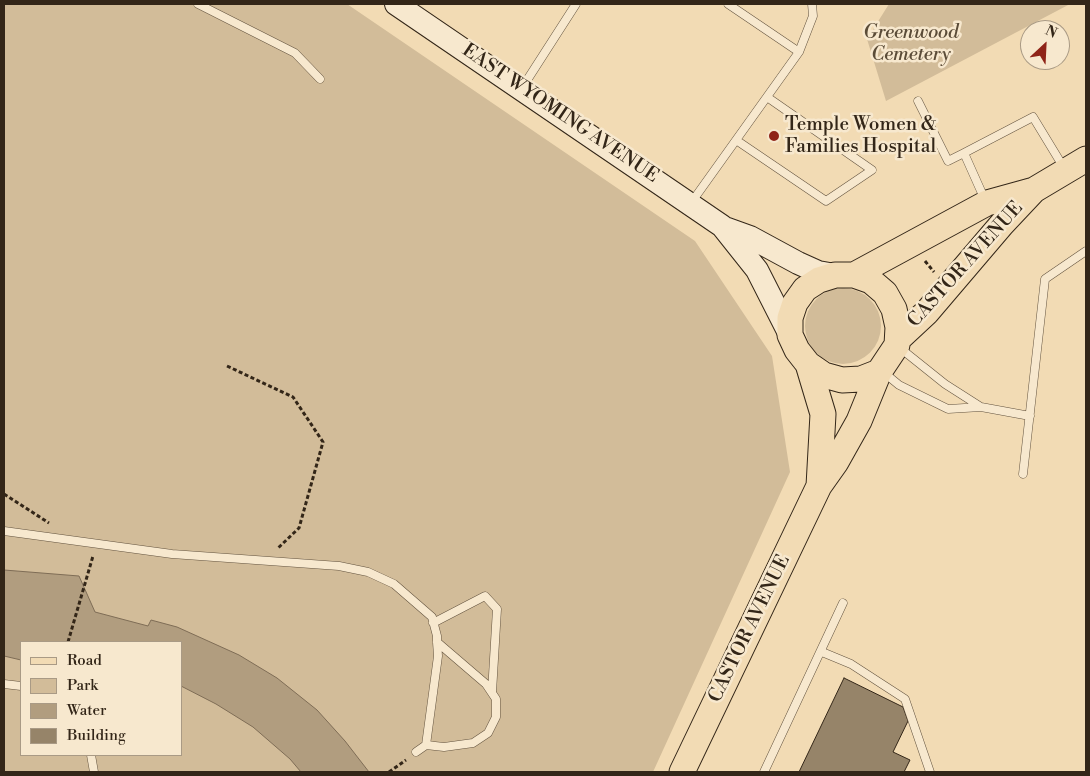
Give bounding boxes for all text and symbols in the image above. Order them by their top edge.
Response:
north arrow [1020,20,1070,70]
park label: Greenwood Cemetery [863,22,959,66]
text: N [1042,22,1060,43]
street label: EAST WYOMING AVENUE [457,40,663,188]
place label: Temple Women & Families Hospital [785,114,936,158]
marker: Temple Women & Families Hospital [767,129,781,143]
street label: CASTOR AVENUE [904,197,1028,333]
street label: CASTOR AVENUE [704,551,796,707]
legend [20,641,182,756]
text: Road [67,651,102,670]
text: Park [67,676,98,695]
text: Water [67,701,106,720]
text: Building [67,726,126,745]

